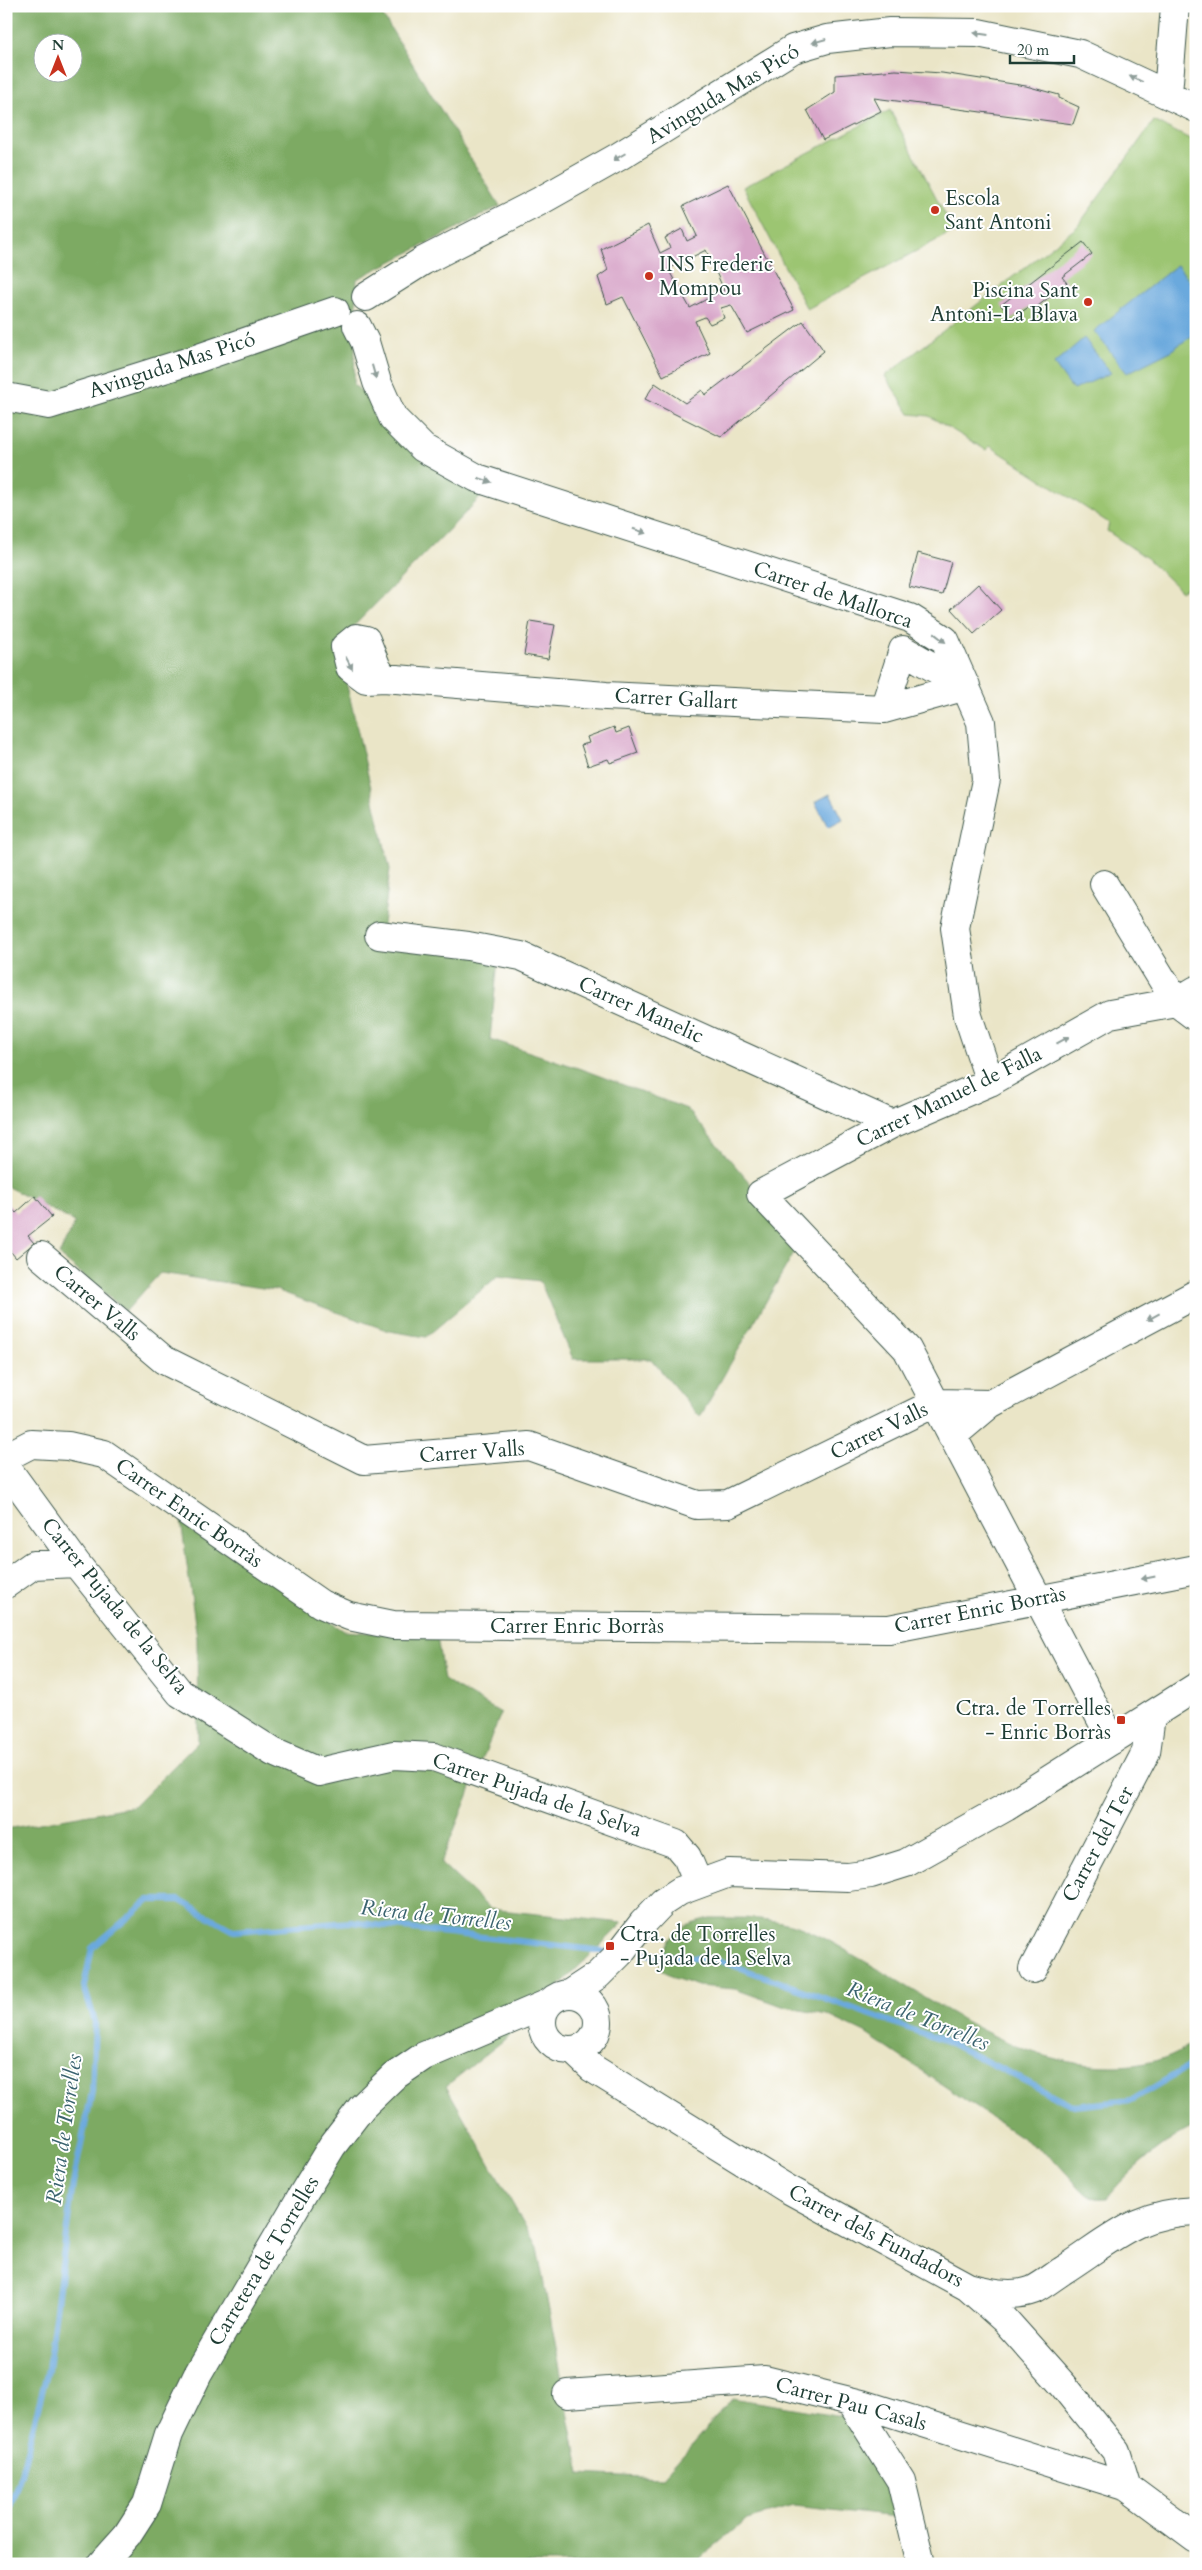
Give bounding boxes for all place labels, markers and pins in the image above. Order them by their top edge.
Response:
place label: Escola Sant Antoni [945,184,1052,237]
marker: Escola Sant Antoni [929,204,941,216]
place label: INS Frederic Mompou [659,250,773,303]
marker: INS Frederic Mompou [643,270,655,282]
place label: Piscina Sant Antoni-La Blava [930,276,1078,329]
marker: Piscina Sant Antoni-La Blava [1082,296,1094,308]
place label: Ctra. de Torrelles - Enric Borràs [955,1694,1111,1747]
marker: Ctra. de Torrelles - Enric Borràs [1115,1714,1127,1726]
place label: Ctra. de Torrelles - Pujada de la Selva [620,1920,791,1973]
marker: Ctra. de Torrelles - Pujada de la Selva [604,1940,616,1952]

